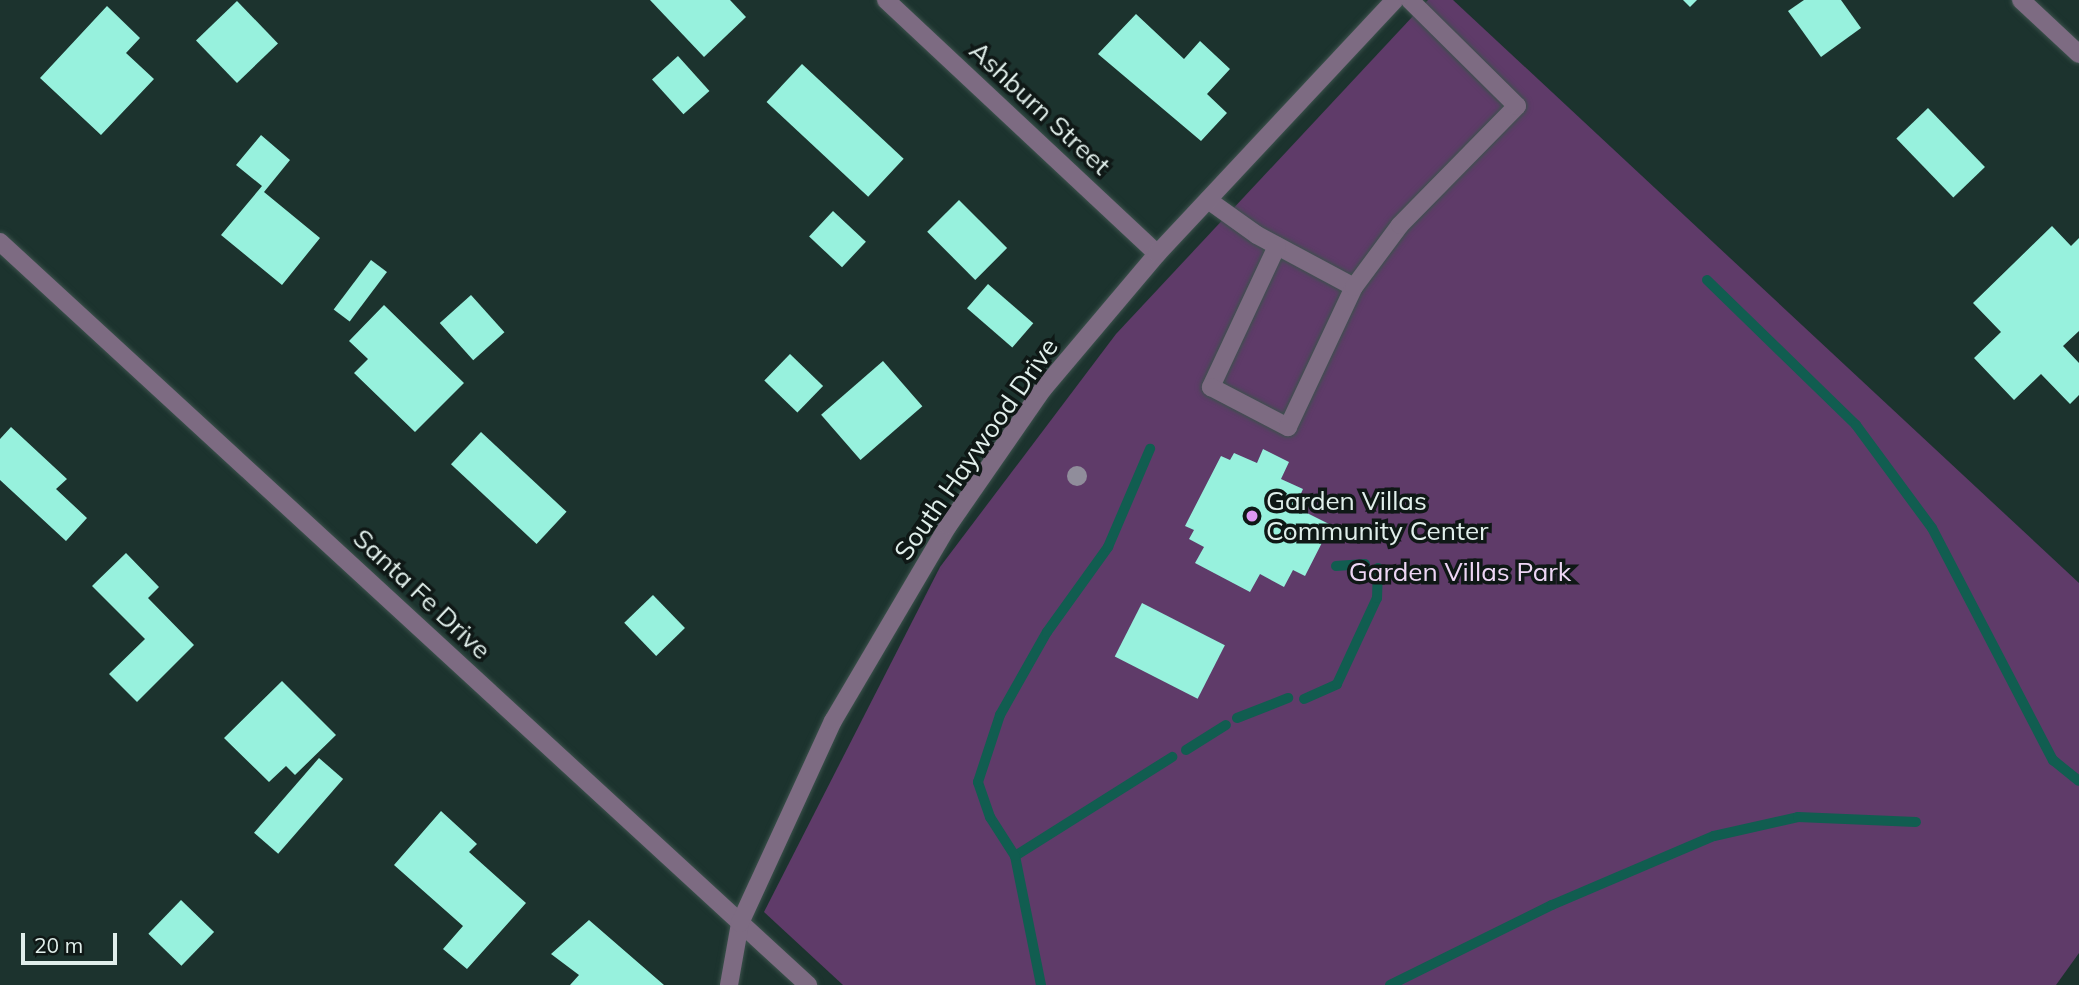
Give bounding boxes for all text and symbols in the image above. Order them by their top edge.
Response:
street label: Ashburn Street [963,35,1117,181]
street label: South Haywood Drive [888,332,1064,566]
place label: Garden Villas Community Center [1266,485,1488,546]
marker: Garden Villas Community Center [1244,508,1260,524]
street label: Santa Fe Drive [347,522,497,666]
park label: Garden Villas Park [1349,556,1571,588]
scale bar [24,918,121,962]
text: 20 m [34,932,83,958]

